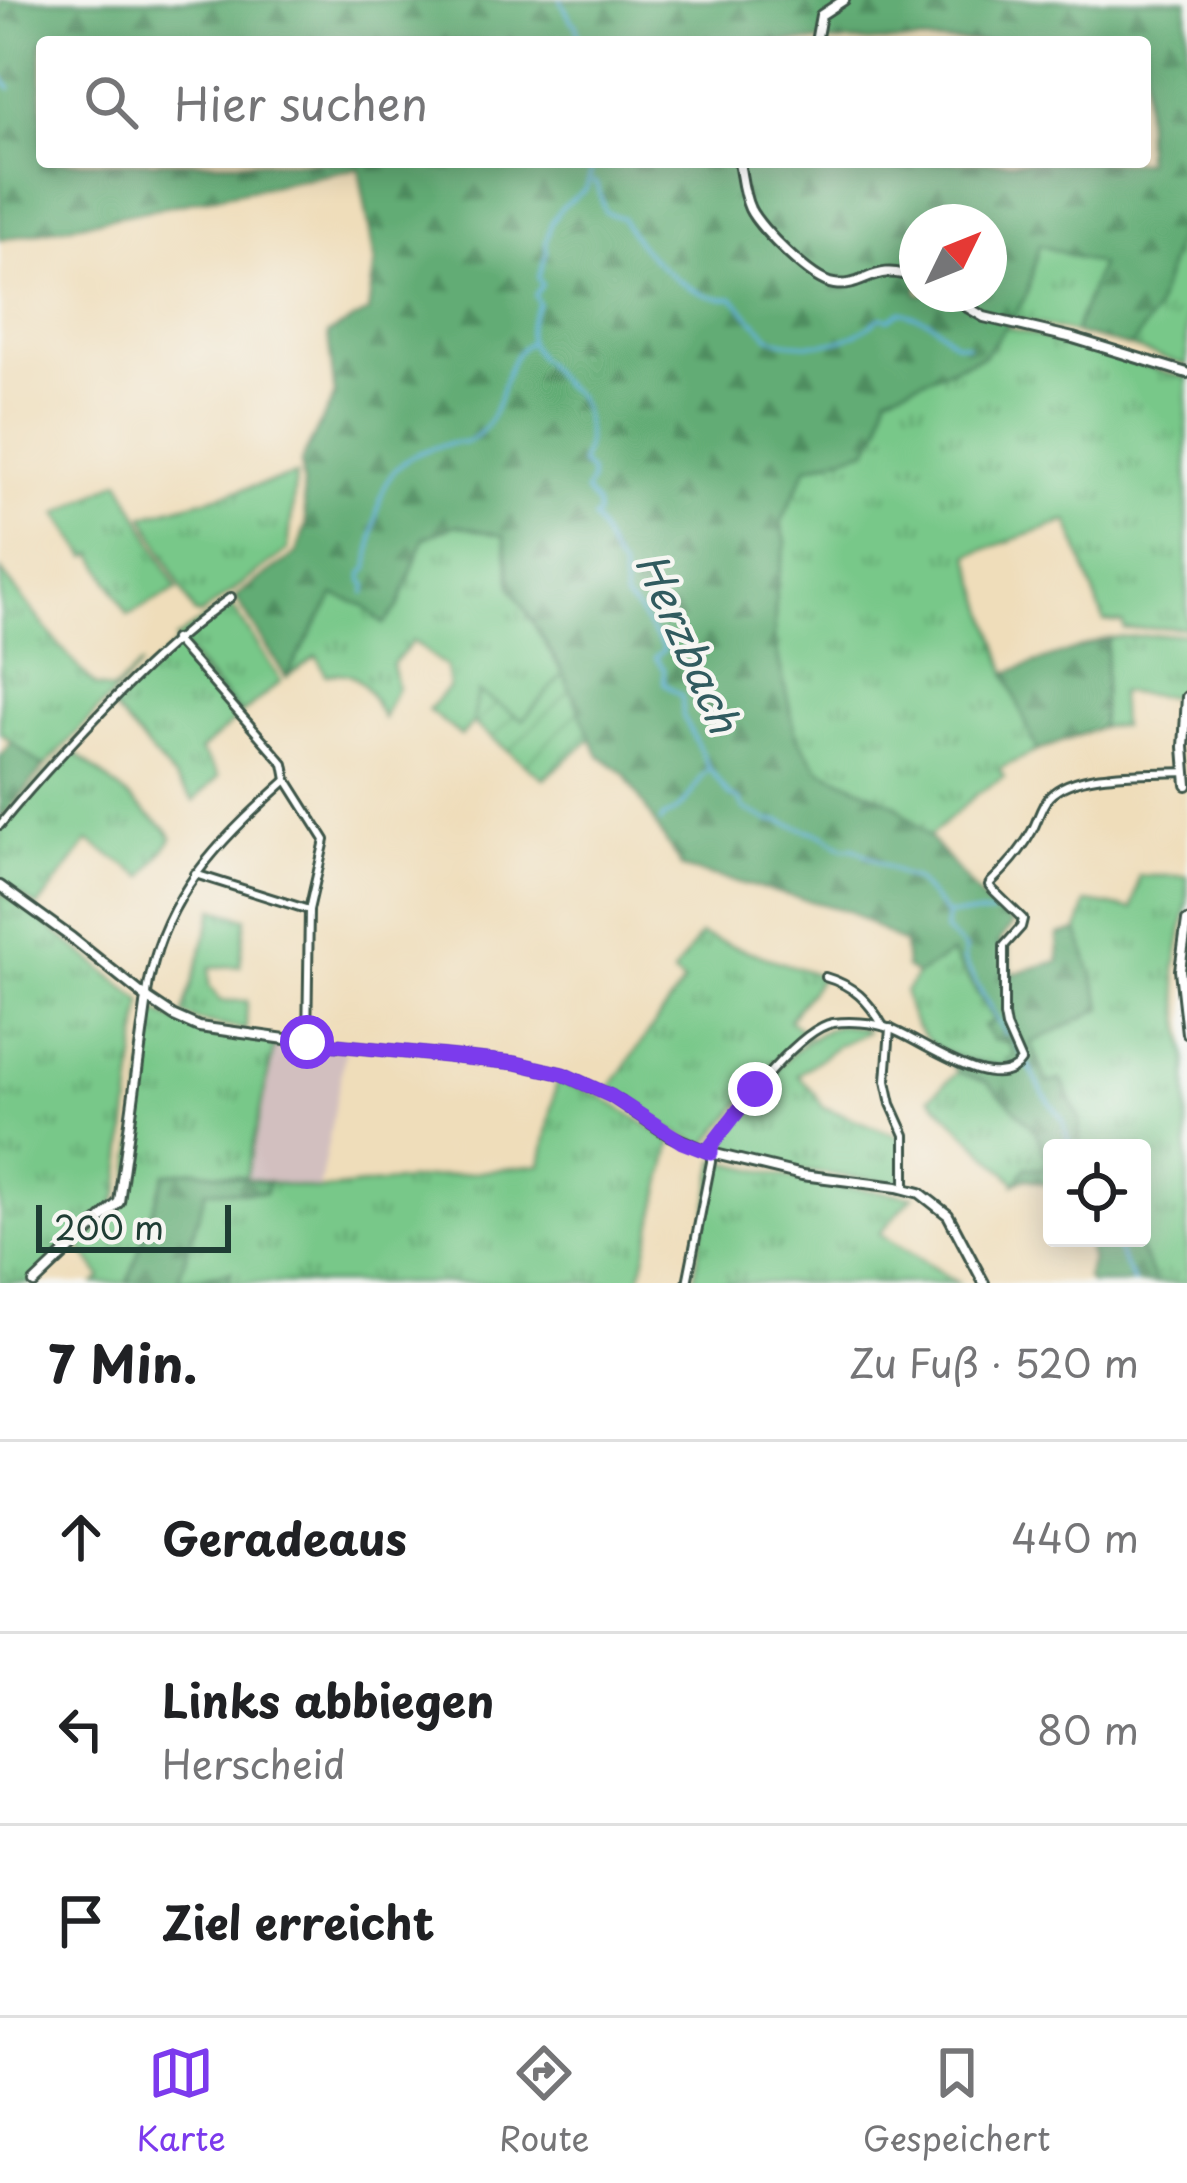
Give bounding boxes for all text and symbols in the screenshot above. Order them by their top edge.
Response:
search box [36,36,1151,168]
text: Hier suchen [174,68,428,136]
icon: search [78,69,144,135]
north arrow [899,204,1007,312]
water label: Herzbach [622,542,758,744]
route start [280,1015,334,1069]
route end [728,1062,782,1116]
map controls [1043,1139,1151,1247]
button: locate [1043,1139,1151,1247]
scale bar [36,1199,231,1252]
text: 200 m [54,1201,164,1251]
text: 7 Min. [48,1323,197,1400]
text: Zu Fuß · 520 m [849,1332,1139,1391]
text: Geradeaus [162,1503,407,1571]
icon: ahead [48,1504,114,1570]
text: 440 m [1011,1507,1139,1566]
text: Links abbiegen [162,1665,494,1733]
icon: left [48,1696,114,1762]
text: 80 m [1037,1699,1139,1758]
text: Herscheid [162,1733,346,1792]
text: Ziel erreicht [162,1887,435,1955]
icon: arrive [48,1888,114,1954]
tab: Karte [137,2040,226,2162]
tab: Route [499,2040,590,2162]
tab: Gespeichert [863,2040,1050,2162]

